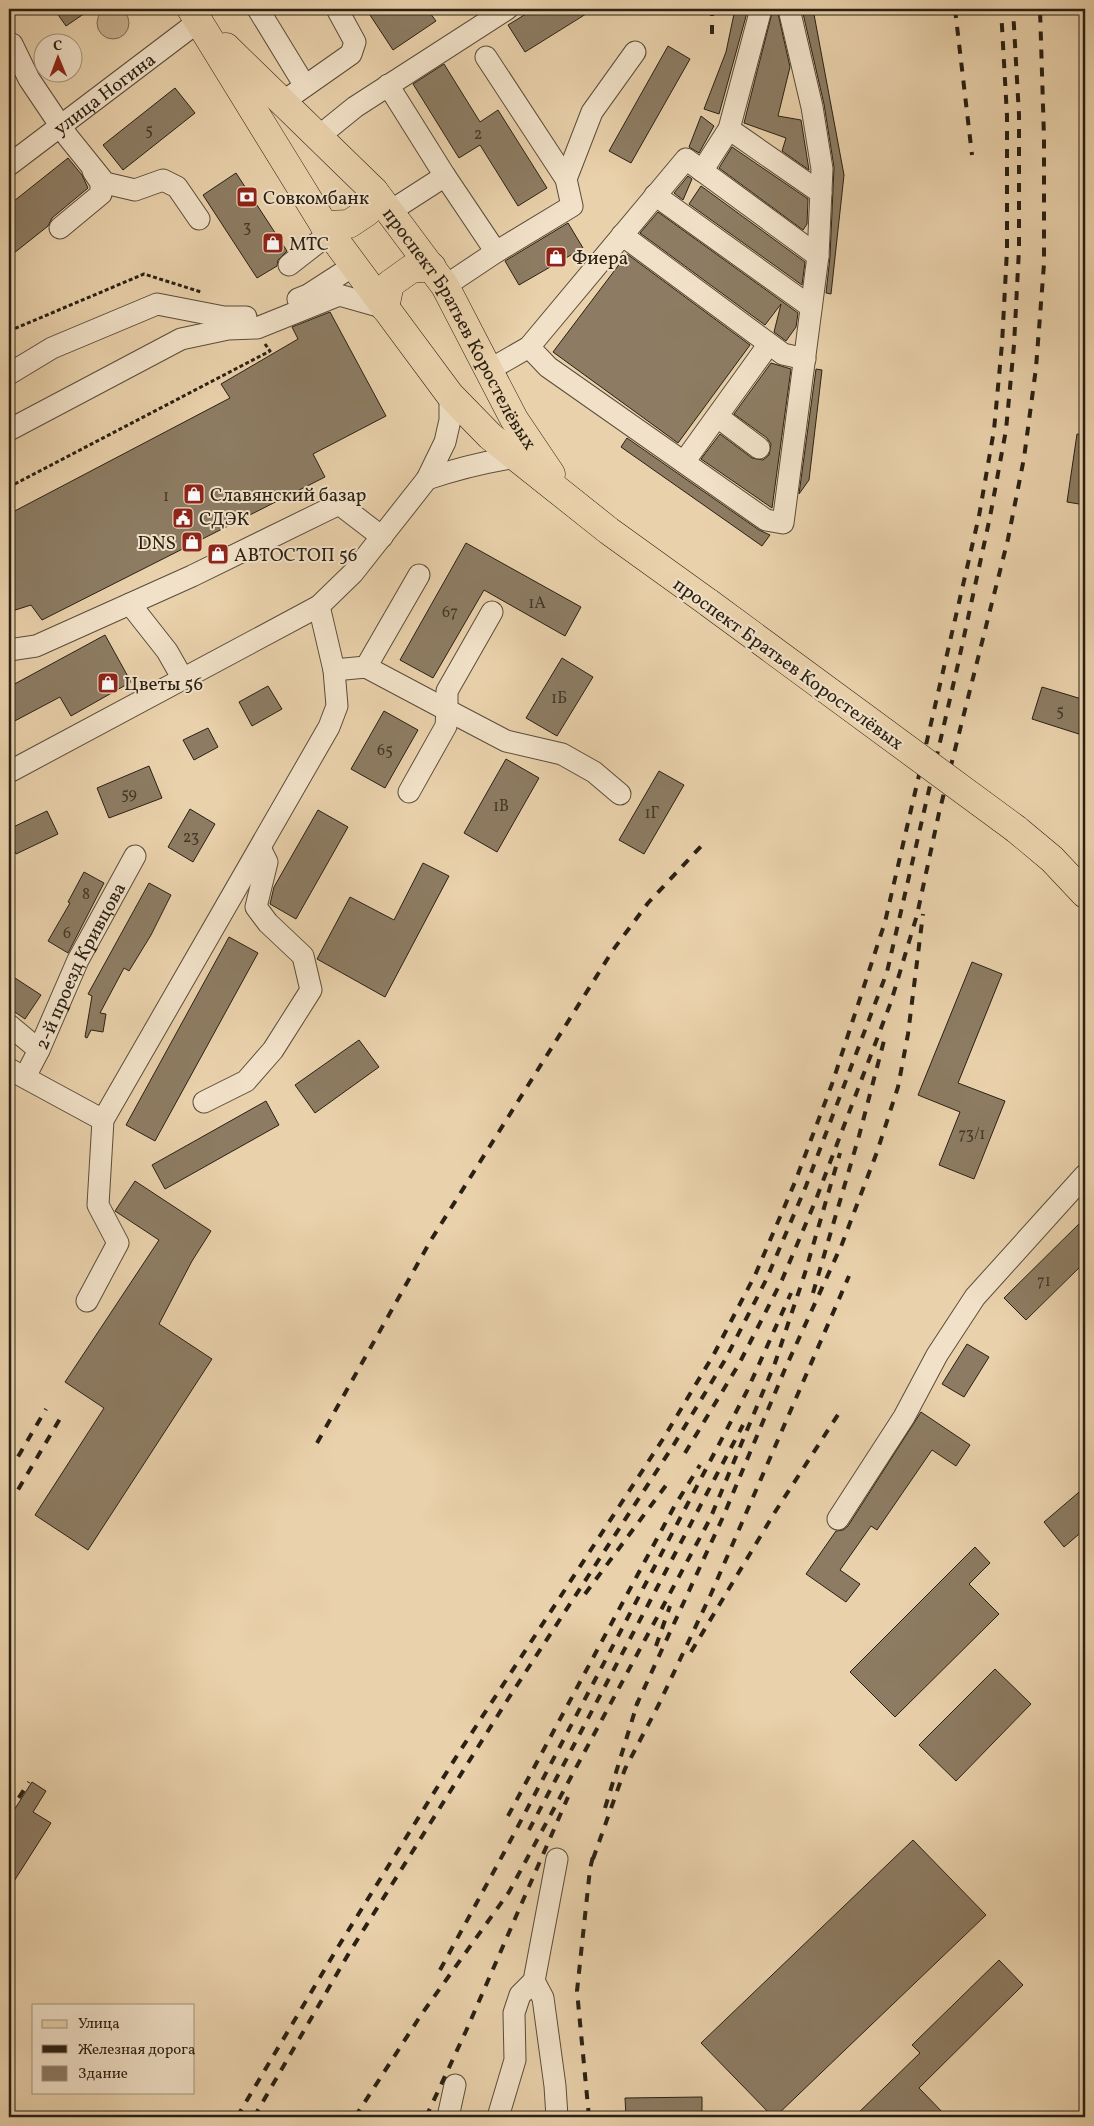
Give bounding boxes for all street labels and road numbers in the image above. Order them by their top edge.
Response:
street label: улица Ногина [49,47,162,142]
street label: проспект Братьев Коростелёвых [376,203,542,455]
street label: проспект Братьев Коростелёвых [667,572,908,757]
street label: 2-й проезд Кривцова [30,878,133,1054]

